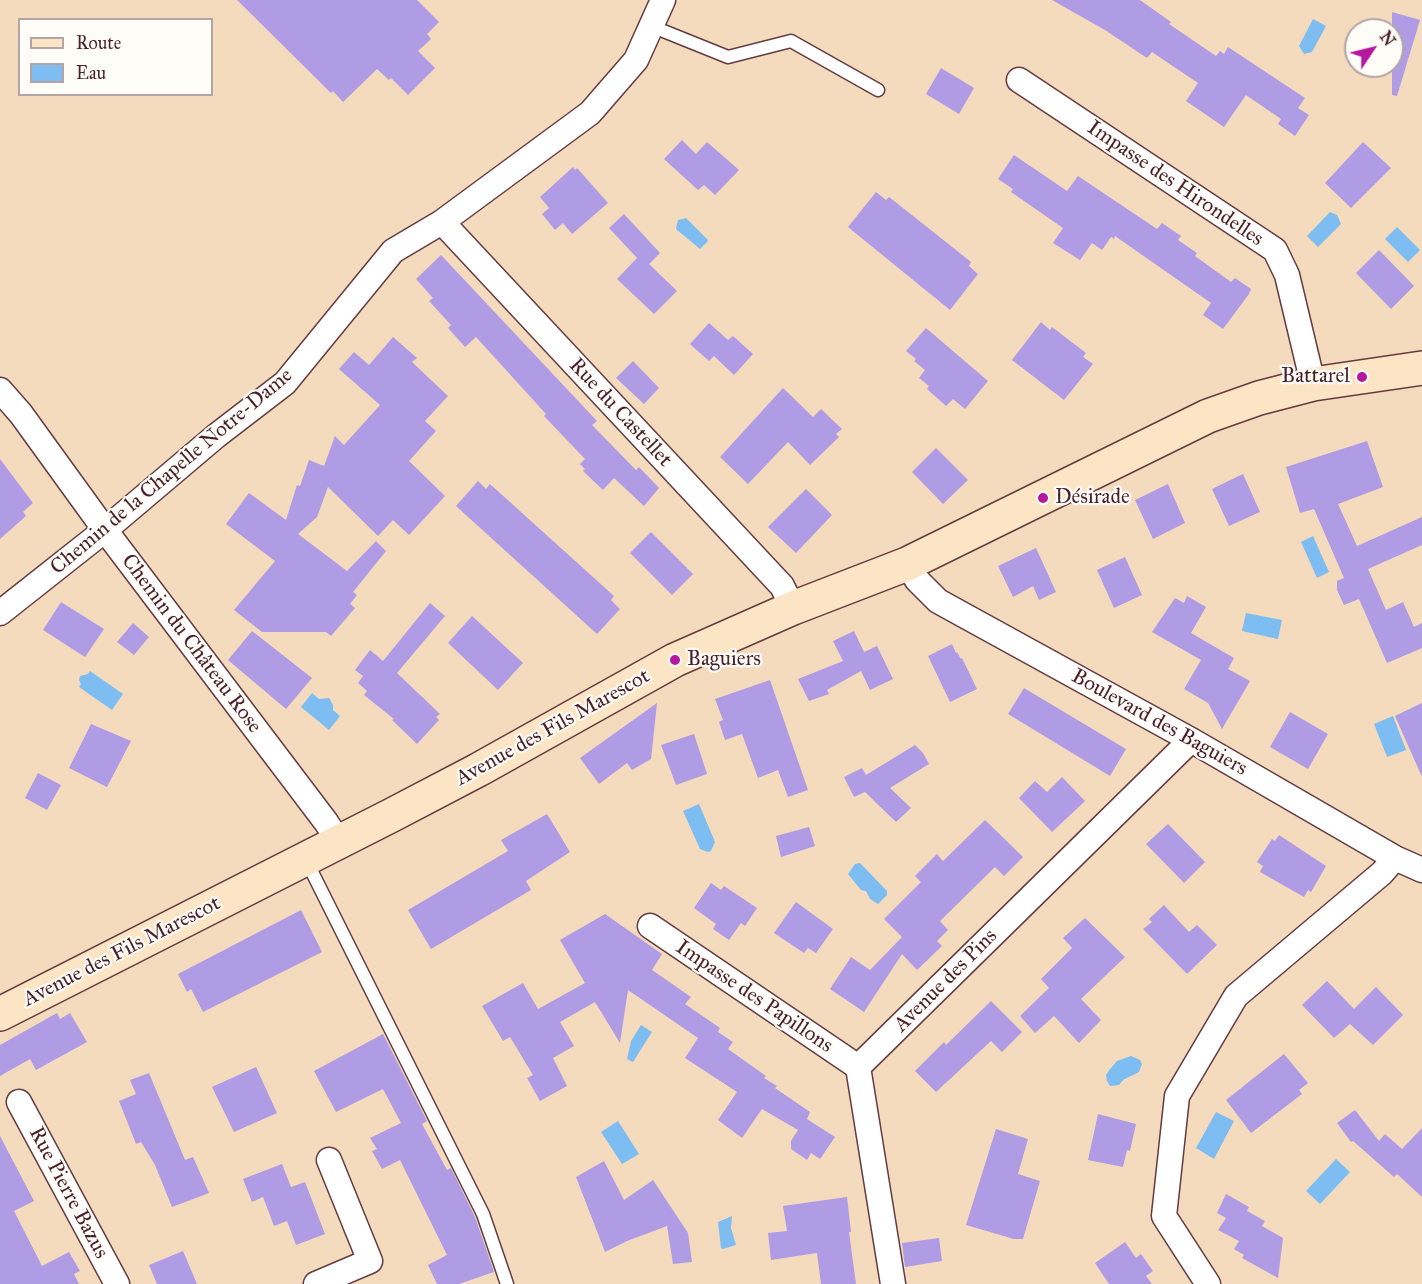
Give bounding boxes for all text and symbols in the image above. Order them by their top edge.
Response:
legend [18,18,213,96]
north arrow [1344,18,1404,78]
text: N [1376,28,1399,50]
text: Route [76,32,121,54]
text: Eau [76,62,106,84]
street label: Impasse des Hirondelles [1082,116,1268,252]
street label: Rue du Castellet [563,353,677,473]
street label: Chemin de la Chapelle Notre-Dame [46,363,298,581]
place label: Battarel [1281,364,1350,390]
marker: Battarel [1355,370,1369,384]
place label: Désirade [1055,485,1130,511]
marker: Désirade [1036,491,1050,505]
street label: Chemin du Château Rose [115,550,267,738]
place label: Baguiers [687,647,761,673]
marker: Baguiers [668,653,682,667]
street label: Avenue des Fils Marescot [452,664,654,792]
street label: Boulevard des Baguiers [1067,664,1251,782]
street label: Avenue des Fils Marescot [19,891,225,1013]
street label: Avenue des Pins [889,924,1003,1038]
street label: Impasse des Papillons [671,935,837,1059]
street label: Rue Pierre Bazus [23,1123,113,1263]

